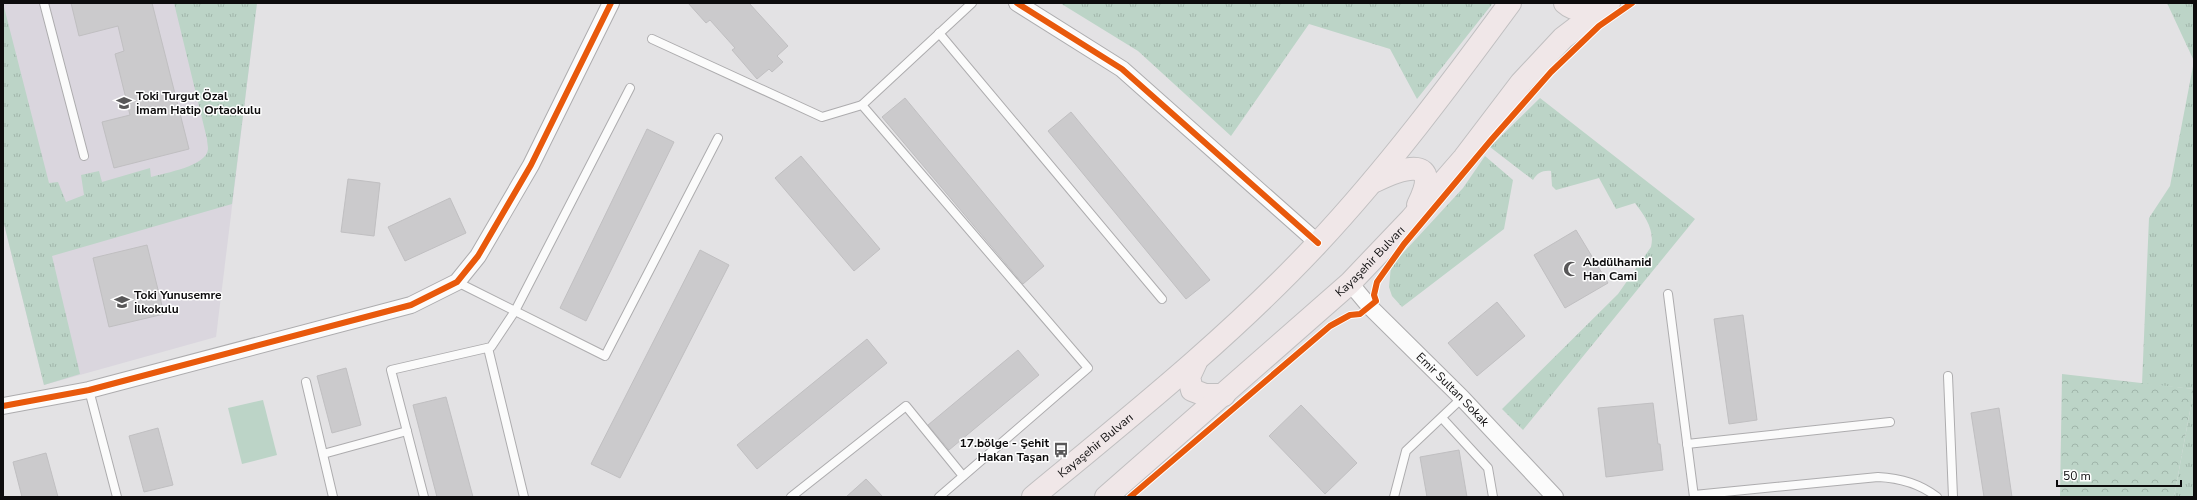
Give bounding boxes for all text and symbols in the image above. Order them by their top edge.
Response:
place label: Toki Turgut Özal İmam Hatip Ortaokulu [136,88,261,118]
school or university icon: Toki Turgut Özal İmam Hatip Ortaokulu [115,94,133,112]
street label: Kayaşehir Bulvarı [1332,222,1408,300]
place label: Abdülhamid Han Cami [1583,254,1651,284]
mosque icon: Abdülhamid Han Cami [1562,260,1580,278]
place label: Toki Yunusemre İlkokulu [134,287,222,317]
school or university icon: Toki Yunusemre İlkokulu [113,293,131,311]
street label: Emir Sultan Sokak [1413,349,1493,431]
street label: Kayaşehir Bulvarı [1054,410,1137,481]
place label: 17.bölge - Şehit Hakan Taşan [960,435,1049,465]
bus stop icon: 17.bölge - Şehit Hakan Taşan [1052,441,1070,459]
scale bar [2057,462,2181,488]
text: 50 m [2063,468,2091,484]

